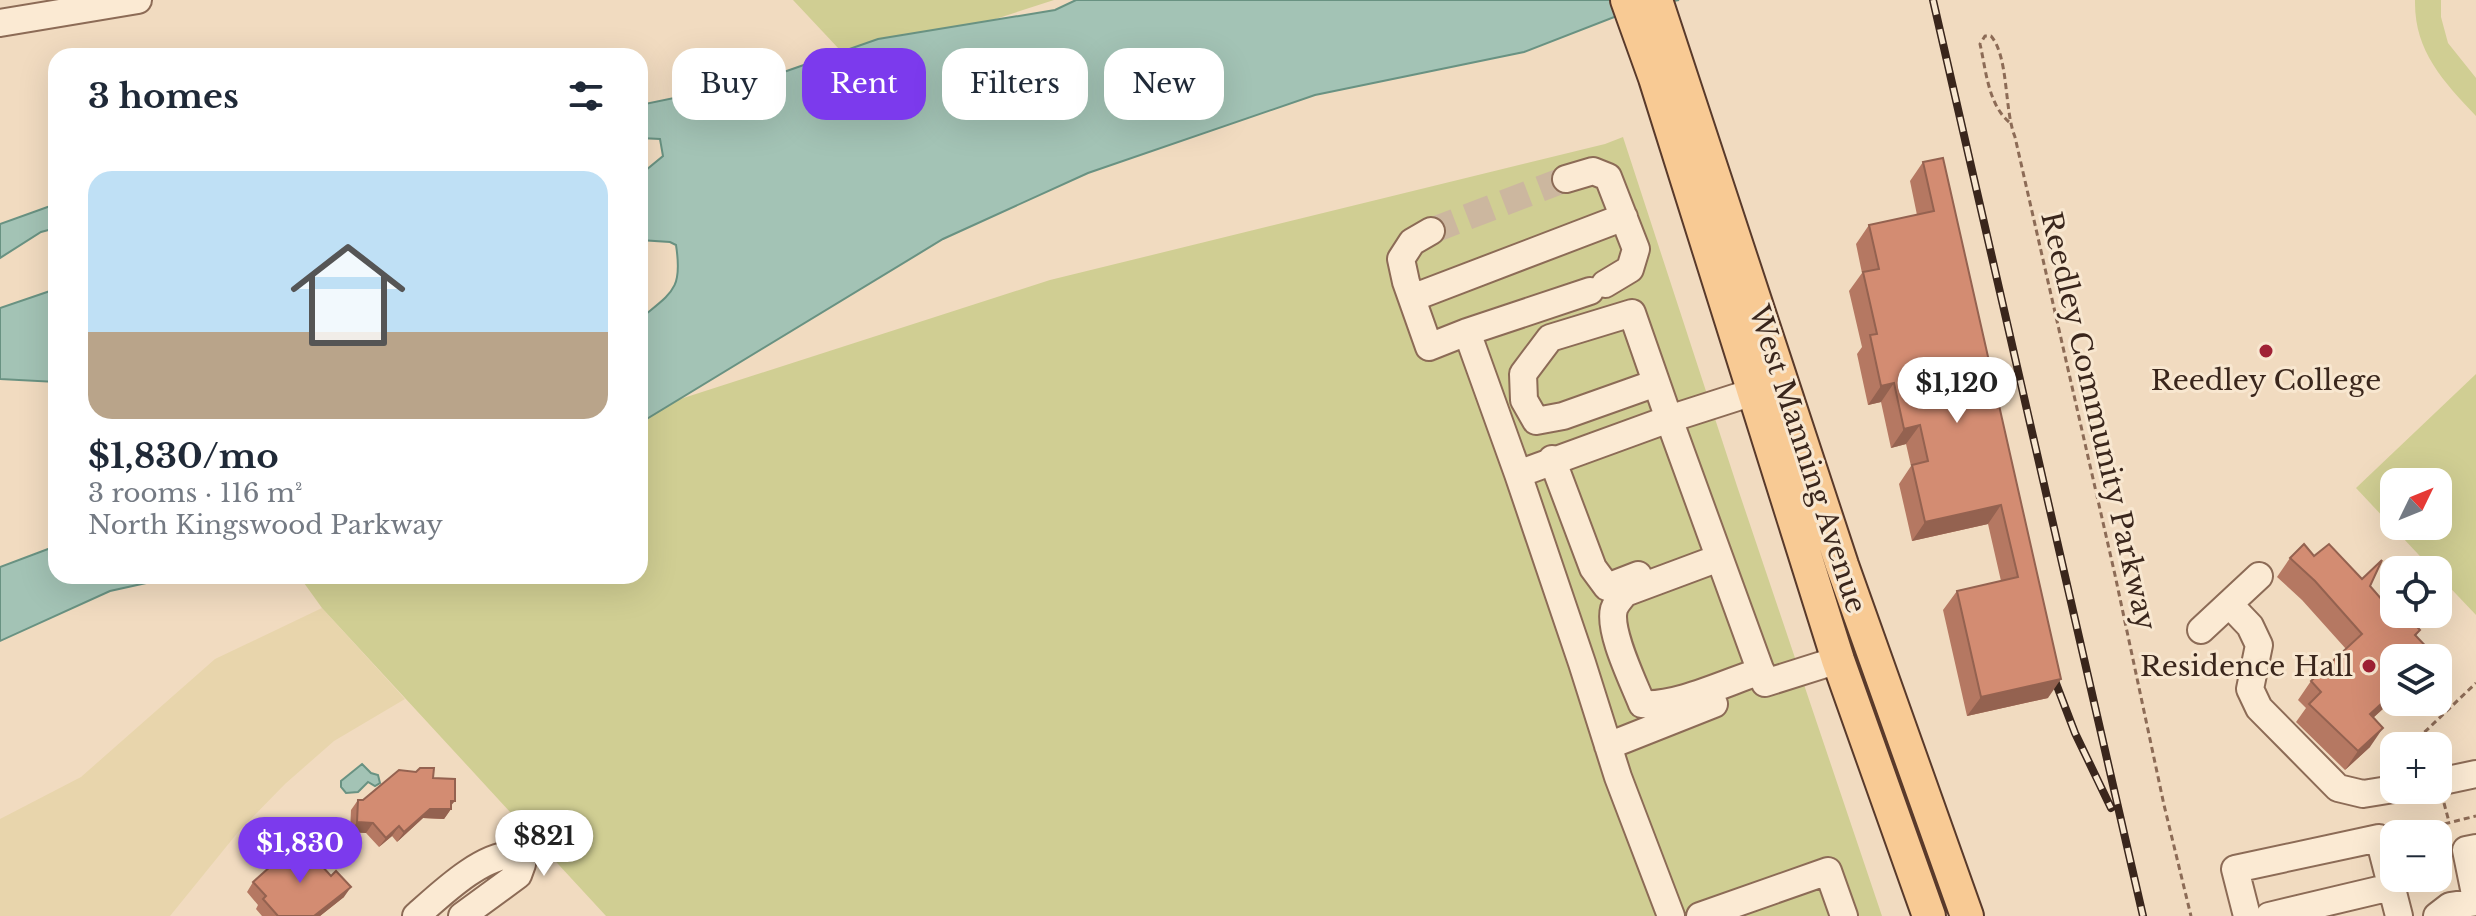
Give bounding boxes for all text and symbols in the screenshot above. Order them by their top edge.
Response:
chip: Buy [672,48,786,120]
chip: Rent [802,48,926,120]
chip: Filters [942,48,1088,120]
chip: New [1104,48,1224,120]
icon: filters [564,74,608,118]
text: 3 homes [88,75,239,117]
street label: Reedley Community Parkway [2033,209,2164,634]
icon: home [276,223,420,367]
street label: West Manning Avenue [1741,300,1874,617]
marker: Reedley College [2257,342,2275,360]
pin: $1,120 [1892,357,2022,425]
place label: Reedley College [2151,363,2381,398]
text: $1,120 [1916,367,1998,399]
text: $1,830/mo [88,435,279,477]
north arrow [2380,468,2452,540]
map controls [2380,468,2452,892]
text: 3 rooms · 116 m² [88,477,302,509]
text: North Kingswood Parkway [88,509,443,541]
button: locate [2380,556,2452,628]
button: layers [2380,644,2452,716]
place label: Residence Hall [2140,649,2353,684]
marker: Residence Hall [2360,657,2378,675]
button: + [2380,732,2452,804]
pin: $821 [497,810,591,878]
pin: $1,830 [235,817,365,885]
text: $821 [513,820,575,852]
button: − [2380,820,2452,892]
text: $1,830 [256,827,344,859]

